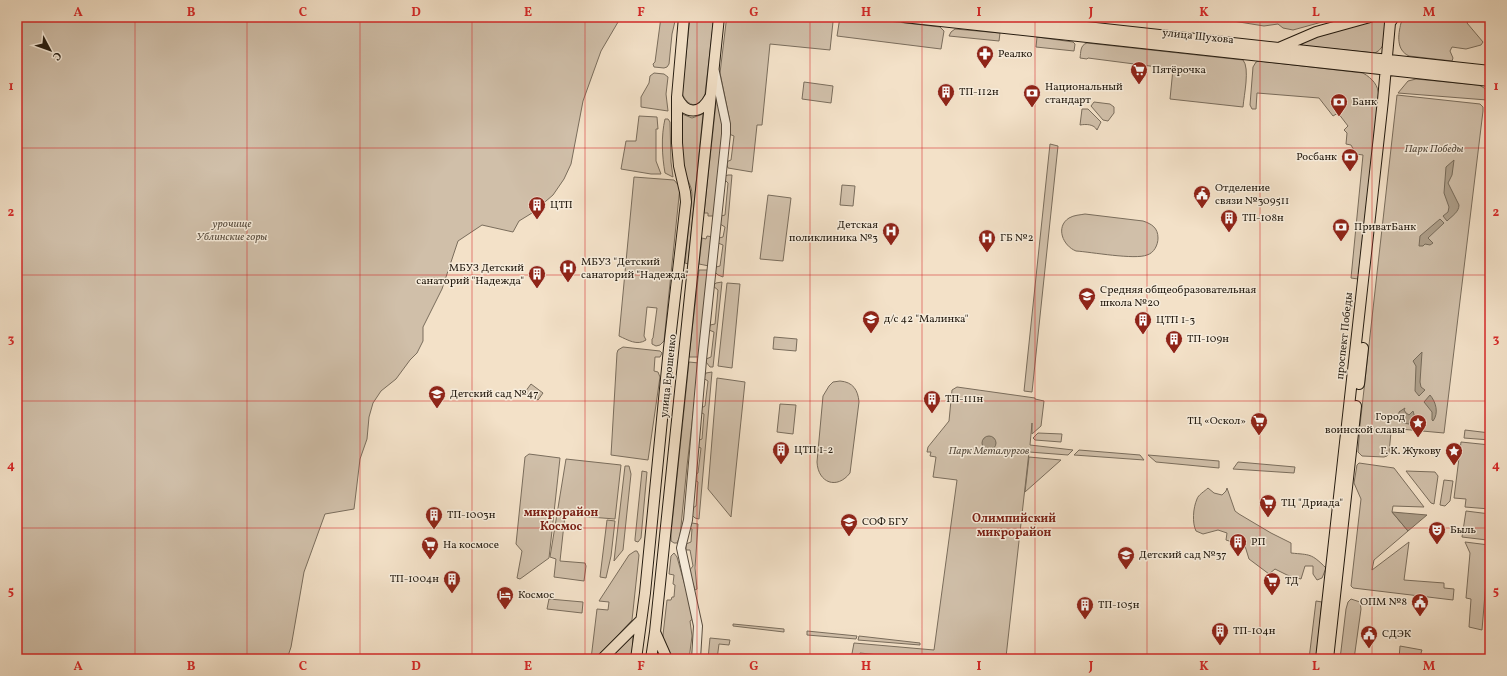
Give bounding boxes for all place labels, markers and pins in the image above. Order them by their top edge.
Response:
pharmacy icon: Реалко [975,44,995,69]
place label: Реалко [998,47,1033,62]
supermarket icon: Пятёрочка [1129,60,1149,85]
place label: Пятёрочка [1152,63,1206,78]
place label: Национальный стандарт [1045,80,1123,108]
building icon: ТП-112н [936,82,956,107]
bank icon: Национальный стандарт [1022,83,1042,108]
place label: ТП-112н [959,85,999,100]
bank icon: Банк [1329,92,1349,117]
place label: Банк [1352,95,1377,110]
bank icon: Росбанк [1340,147,1360,172]
place label: Росбанк [1296,150,1337,165]
place label: Отделение связи №309511 [1215,181,1289,209]
public building icon: Отделение связи №309511 [1192,184,1212,209]
building icon: ЦТП [527,195,547,220]
place label: ЦТП [550,198,573,213]
building icon: ТП-108н [1219,208,1239,233]
place label: ТП-108н [1242,211,1284,226]
bank icon: ПриватБанк [1331,217,1351,242]
place label: Детская поликлиника №3 [789,218,878,246]
place label: ПриватБанк [1354,220,1416,235]
hospital icon: Детская поликлиника №3 [881,221,901,246]
hospital icon: ГБ №2 [977,228,997,253]
place label: ГБ №2 [1000,231,1034,246]
place label: МБУЗ "Детский санаторий "Надежда" [581,255,689,283]
hospital icon: МБУЗ "Детский санаторий "Надежда" [558,258,578,283]
place label: МБУЗ Детский санаторий "Надежда" [416,261,524,289]
building icon: МБУЗ Детский санаторий "Надежда" [527,264,547,289]
place label: Средняя общеобразовательная школа №20 [1100,283,1257,311]
school or university icon: Средняя общеобразовательная школа №20 [1077,286,1097,311]
school or university icon: д/с 42 "Малинка" [861,309,881,334]
building icon: ЦТП 1-3 [1133,310,1153,335]
place label: д/с 42 "Малинка" [884,312,969,327]
place label: ЦТП 1-3 [1156,313,1195,328]
building icon: ТП-109н [1164,329,1184,354]
place label: ТП-109н [1187,332,1229,347]
school or university icon: Детский сад №47 [427,384,447,409]
place label: Детский сад №47 [450,387,539,402]
building icon: ТП-111н [922,389,942,414]
place label: ТП-111н [945,392,983,407]
place label: Город воинской славы [1325,410,1406,438]
supermarket icon: ТЦ «Оскол» [1249,411,1269,436]
place icon: Город воинской славы [1408,413,1428,438]
place label: ТЦ «Оскол» [1187,414,1246,429]
building icon: ЦТП 1-2 [771,440,791,465]
place icon: Г. К. Жукову [1444,441,1464,466]
place label: ЦТП 1-2 [794,443,833,458]
place label: Г. К. Жукову [1380,444,1441,459]
supermarket icon: ТЦ "Дриада" [1258,493,1278,518]
place label: ТЦ "Дриада" [1281,496,1343,511]
building icon: ТП-1003н [424,505,444,530]
place label: ТП-1003н [447,508,496,523]
school or university icon: СОФ БГУ [839,512,859,537]
place label: СОФ БГУ [862,515,908,530]
theatre icon: Быль [1427,520,1447,545]
place label: Быль [1450,523,1477,538]
building icon: РП [1228,532,1248,557]
supermarket icon: На космосе [420,535,440,560]
place label: РП [1251,535,1266,550]
place label: На космосе [443,538,499,553]
school or university icon: Детский сад №37 [1116,545,1136,570]
place label: Детский сад №37 [1139,548,1227,563]
building icon: ТП-1004н [442,569,462,594]
supermarket icon: ТД [1262,571,1282,596]
place label: ТП-1004н [390,572,439,587]
place label: ТД [1285,574,1299,589]
hotel icon: Космос [495,585,515,610]
place label: Космос [518,588,554,603]
public building icon: ОПМ №8 [1410,592,1430,617]
building icon: ТП-105н [1075,595,1095,620]
place label: ОПМ №8 [1360,595,1407,610]
place label: ТП-105н [1098,598,1140,613]
building icon: ТП-104н [1210,621,1230,646]
place label: ТП-104н [1233,624,1276,639]
public building icon: СДЭК [1359,624,1379,649]
place label: СДЭК [1382,627,1412,642]

